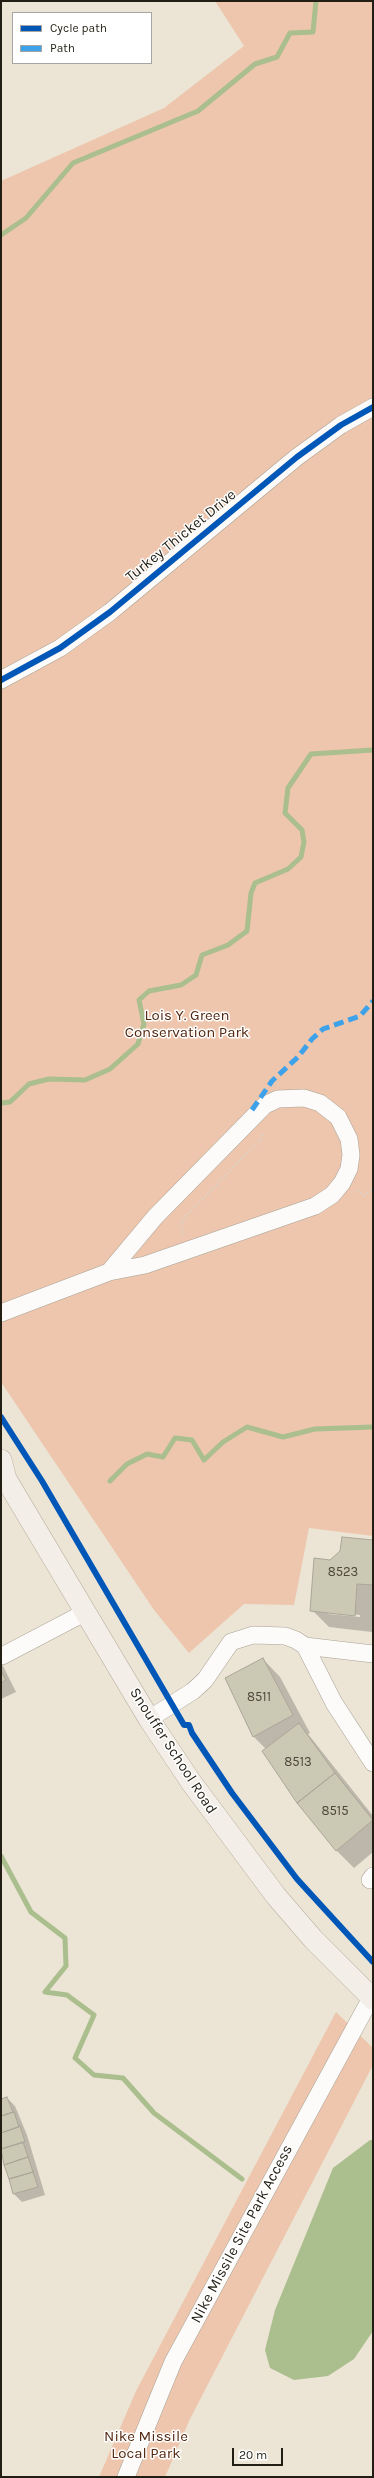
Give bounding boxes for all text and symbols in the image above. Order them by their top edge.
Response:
legend [12,12,152,64]
text: Cycle path [50,21,107,35]
text: Path [50,41,75,55]
street label: Turkey Thicket Drive [122,486,240,586]
park label: Lois Y. Green Conservation Park [125,1007,249,1042]
house number: 8523 [328,1564,358,1580]
street label: Snouffer School Road [125,1684,221,1818]
house number: 8511 [247,1689,271,1705]
house number: 8513 [284,1754,312,1770]
house number: 8515 [322,1803,348,1819]
street label: Nike Missile Site Park Access [187,2142,297,2326]
park label: Nike Missile Local Park [104,2428,188,2463]
scale bar [234,2440,285,2466]
text: 20 m [239,2448,267,2462]

